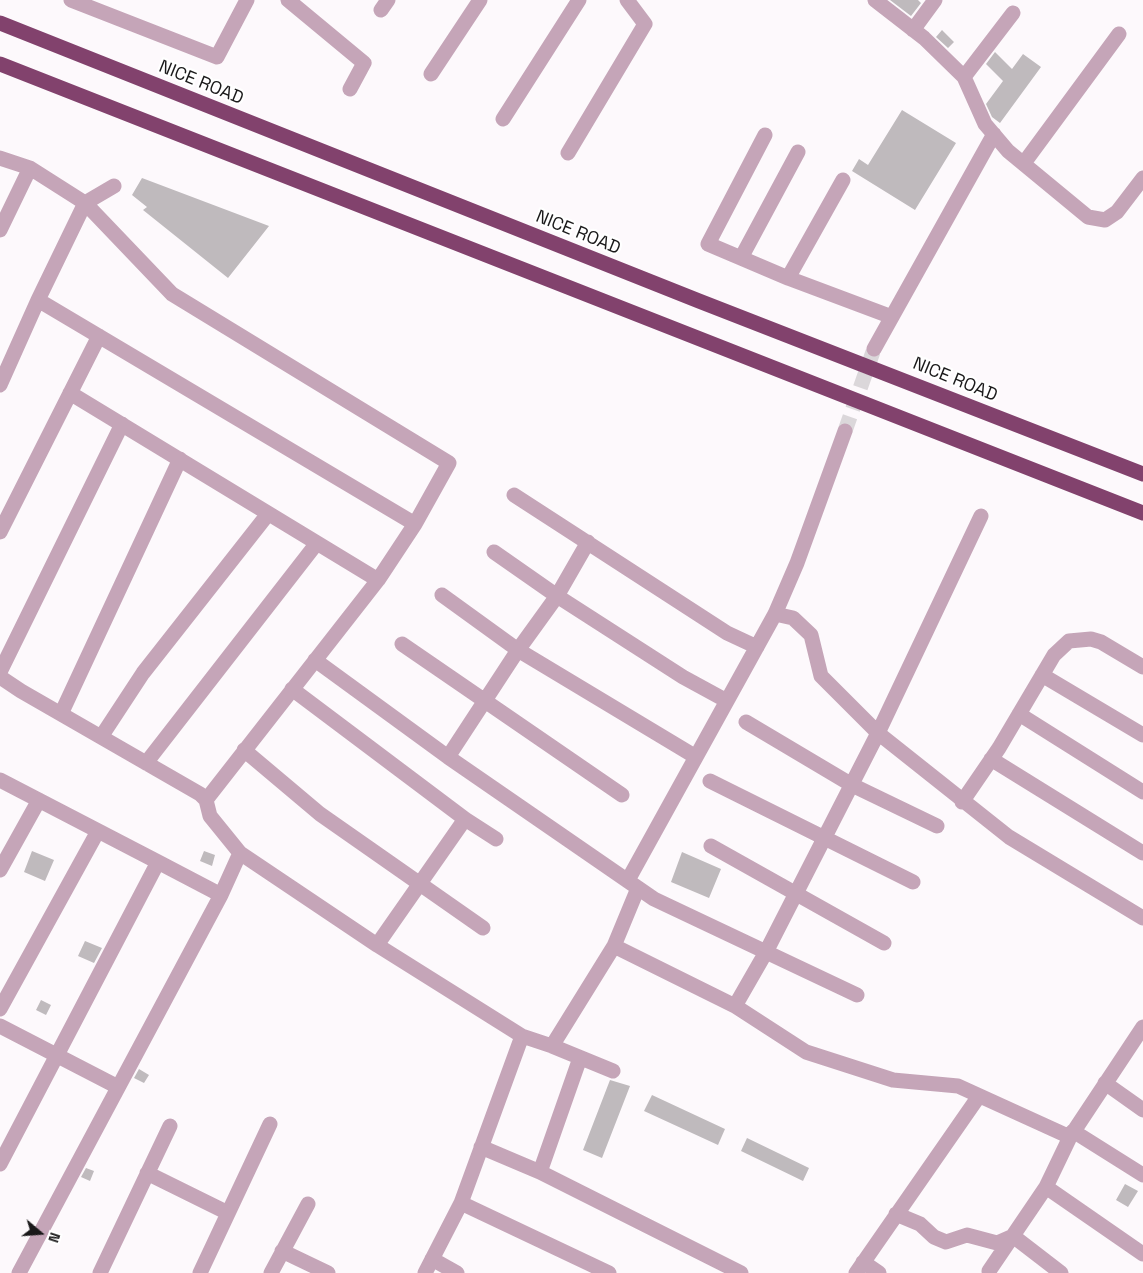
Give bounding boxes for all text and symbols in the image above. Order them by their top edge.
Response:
street label: NICE ROAD [156,56,246,110]
street label: NICE ROAD [533,206,623,260]
street label: NICE ROAD [910,353,1000,407]
north arrow [15,1208,65,1258]
text: N [44,1230,64,1245]

